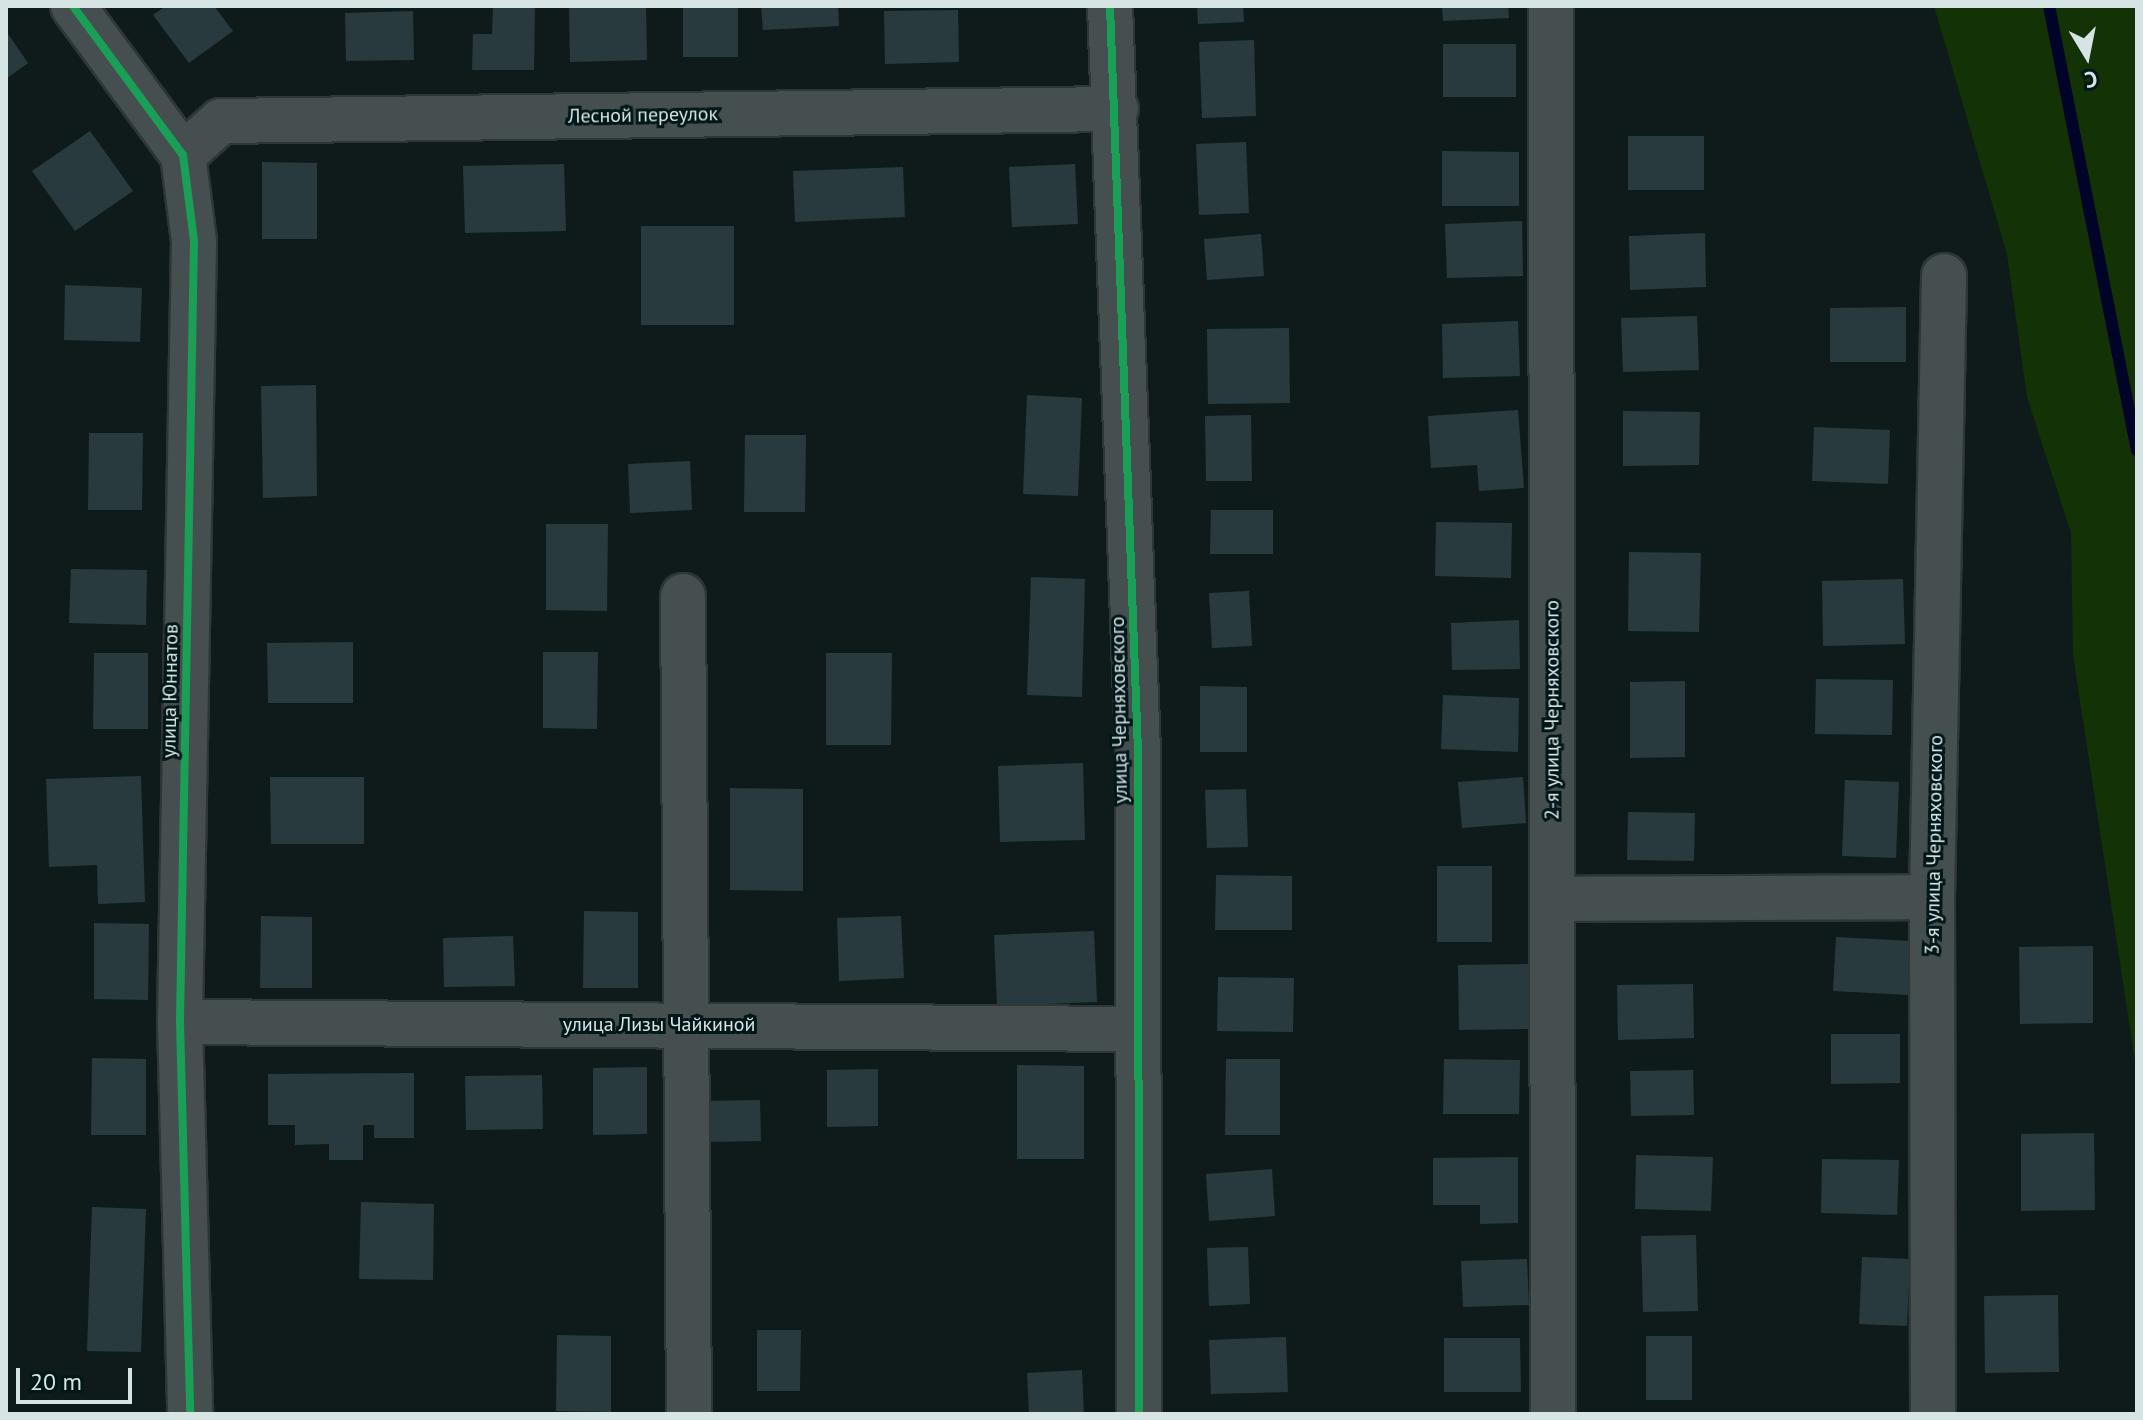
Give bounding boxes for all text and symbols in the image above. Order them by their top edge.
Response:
north arrow [2047,16,2127,96]
text: С [2083,65,2100,94]
street label: Лесной переулок [568,102,718,128]
street label: 2-я улица Черняховского [1540,600,1564,820]
street label: улица Черняховского [1105,616,1133,804]
street label: улица Юннатов [157,624,183,758]
street label: 3-я улица Черняховского [1920,735,1948,955]
street label: улица Лизы Чайкиной [563,1012,755,1036]
scale bar [20,1352,136,1402]
text: 20 m [30,1366,82,1397]

